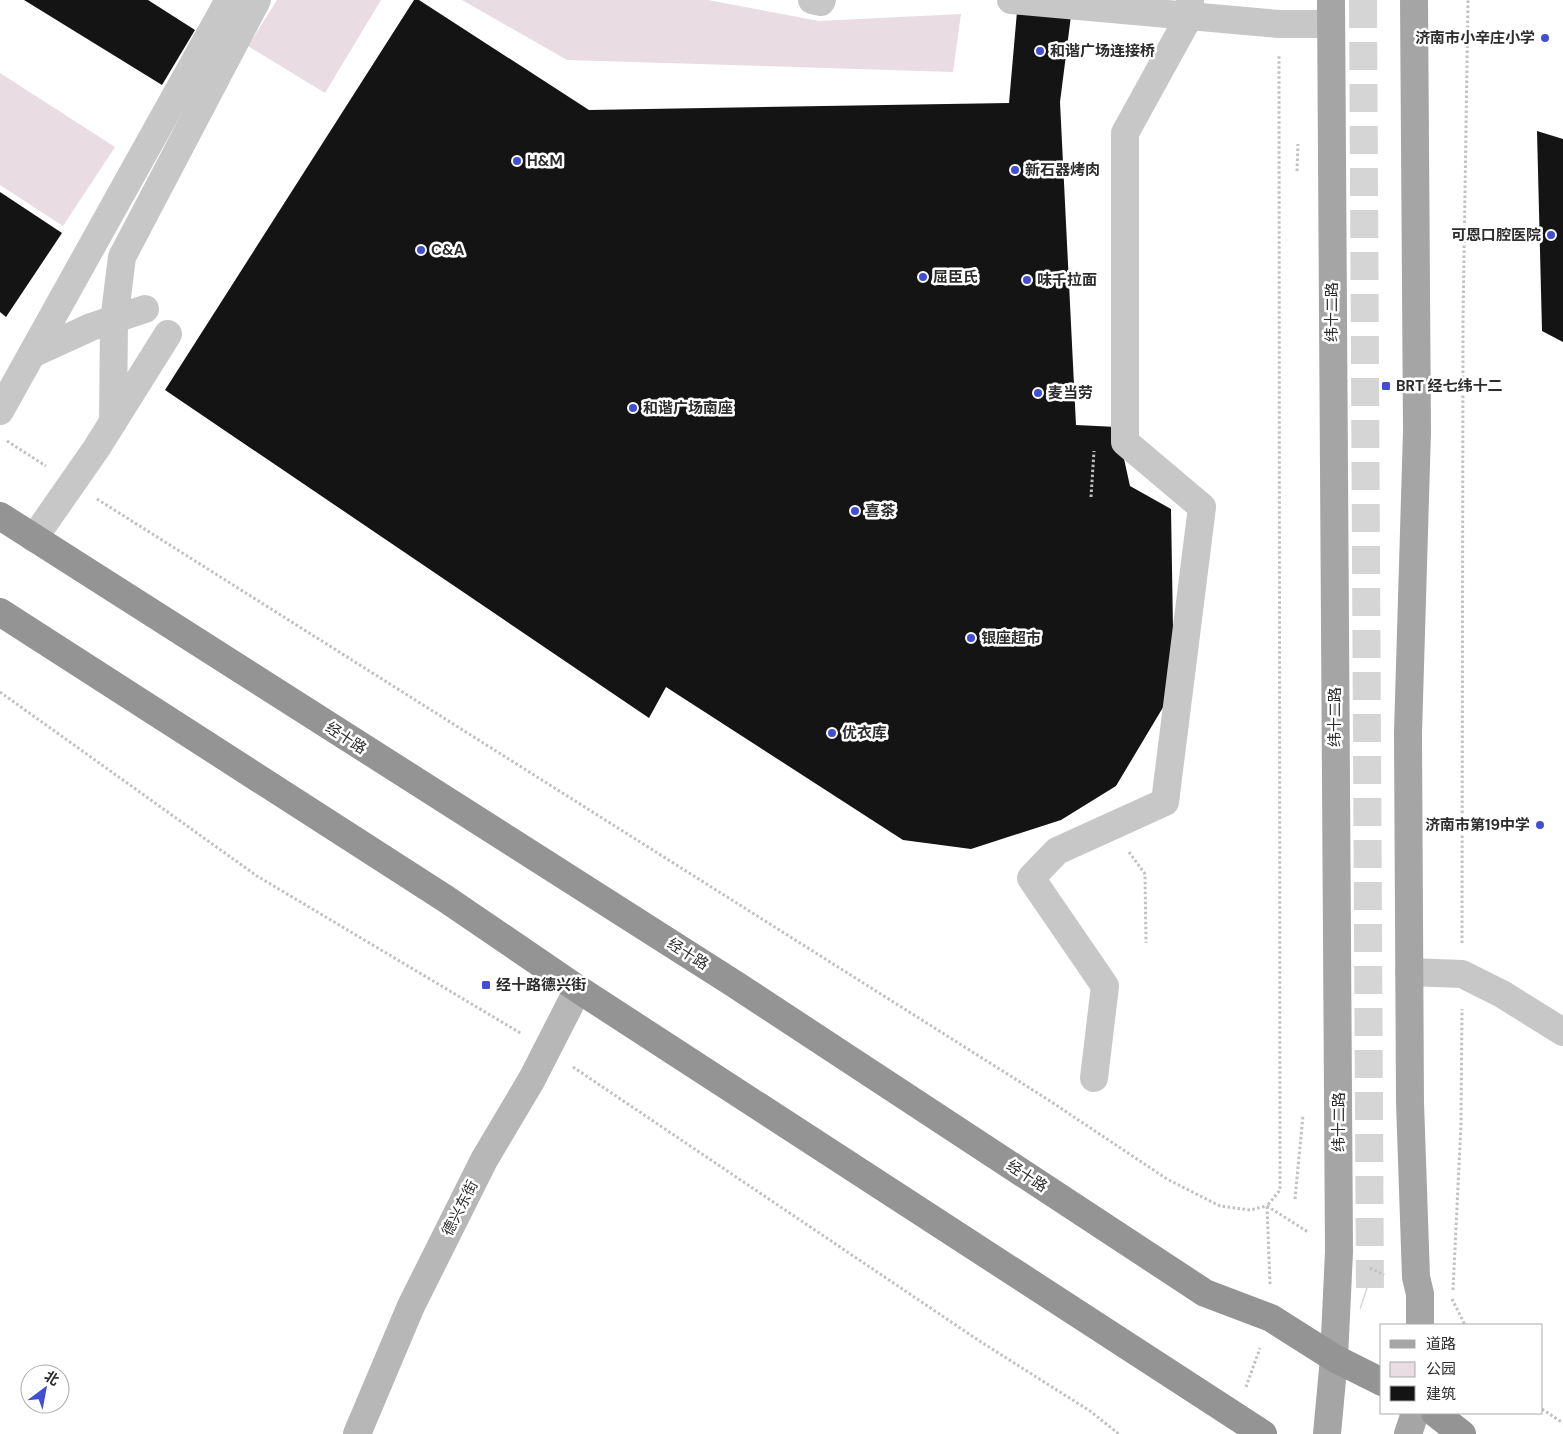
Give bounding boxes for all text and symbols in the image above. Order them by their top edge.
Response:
place label: 济南市小辛庄小学 [1415,28,1535,48]
marker: 济南市小辛庄小学 [1539,32,1551,44]
place label: 和谐广场连接桥 [1050,41,1155,61]
marker: 和谐广场连接桥 [1034,45,1046,57]
place label: H&M [527,151,563,171]
marker: H&M [511,155,523,167]
place label: 新石器烤肉 [1025,160,1100,180]
marker: 新石器烤肉 [1009,164,1021,176]
place label: 可恩口腔医院 [1451,225,1541,245]
marker: 可恩口腔医院 [1545,229,1557,241]
place label: C&A [431,240,465,260]
marker: C&A [415,244,427,256]
place label: 屈臣氏 [933,267,978,287]
place label: 味千拉面 [1037,270,1097,290]
marker: 屈臣氏 [917,271,929,283]
marker: 味千拉面 [1021,274,1033,286]
street label: 纬十二路 [1322,282,1342,342]
place label: BRT 经七纬十二 [1396,376,1503,396]
marker: BRT 经七纬十二 [1380,380,1392,392]
place label: 麦当劳 [1048,383,1093,403]
marker: 麦当劳 [1032,387,1044,399]
place label: 和谐广场南座 [643,398,733,418]
marker: 和谐广场南座 [627,402,639,414]
place label: 喜茶 [865,501,896,521]
marker: 喜茶 [849,505,861,517]
place label: 银座超市 [981,628,1041,648]
marker: 银座超市 [965,632,977,644]
street label: 纬十二路 [1325,687,1345,747]
street label: 经十路 [322,717,370,759]
place label: 优衣库 [842,723,887,743]
marker: 优衣库 [826,727,838,739]
place label: 济南市第19中学 [1425,815,1530,835]
marker: 济南市第19中学 [1534,819,1546,831]
street label: 经十路 [664,934,712,974]
place label: 经十路德兴街 [496,975,586,995]
marker: 经十路德兴街 [480,979,492,991]
street label: 纬十二路 [1329,1092,1349,1152]
street label: 经十路 [1003,1155,1051,1197]
street label: 德兴东街 [437,1177,483,1239]
legend [1380,1324,1543,1414]
text: 道路 [1426,1334,1456,1354]
text: 公园 [1426,1359,1456,1379]
north arrow [20,1364,70,1414]
text: 北 [41,1367,63,1389]
text: 建筑 [1426,1384,1456,1404]

